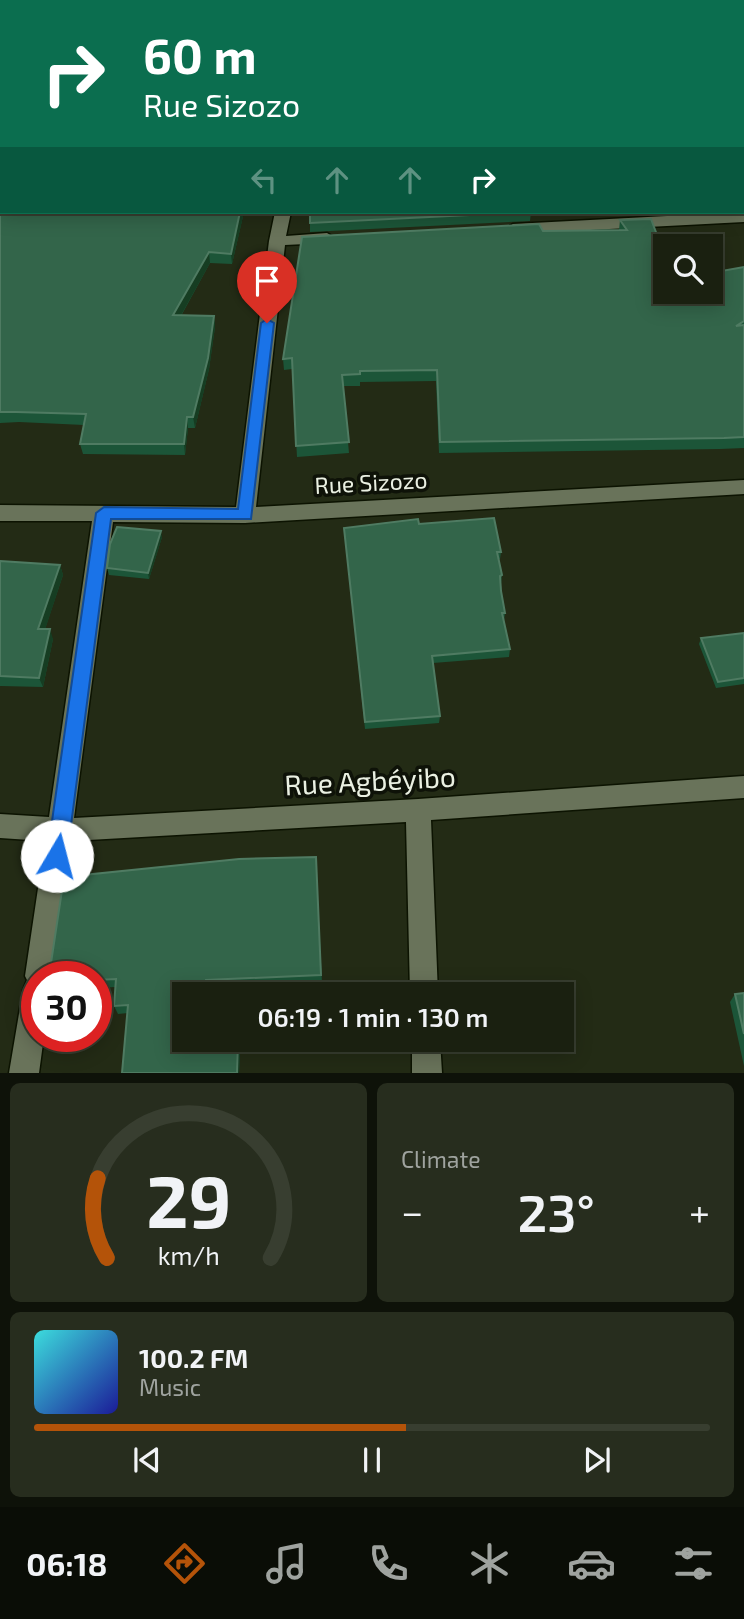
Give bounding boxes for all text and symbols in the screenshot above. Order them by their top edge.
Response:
text: 60 m [143,25,257,84]
icon: right [28,28,119,119]
text: Rue Sizozo [143,85,300,123]
icon: left [245,161,283,199]
icon: ahead [318,161,356,199]
icon: ahead [391,161,429,199]
icon: right [464,161,502,199]
map controls [653,234,723,304]
button: search [653,234,723,304]
pin [237,251,297,323]
icon: arrive [248,262,286,300]
street label: Rue Sizozo [314,465,428,499]
street label: Rue Agbéyibo [283,759,456,801]
position arrow [20,819,94,893]
speed limit sign: 30 [21,961,112,1052]
text: 06:19 · 1 min · 130 m [258,1001,488,1032]
text: Climate [401,1145,481,1173]
text: 29 [146,1156,231,1244]
text: 23° [517,1180,595,1242]
text: − [401,1188,423,1234]
text: + [689,1188,710,1234]
text: km/h [157,1240,220,1270]
text: 100.2 FM [139,1342,248,1373]
text: Music [139,1373,201,1401]
icon: previous [128,1441,166,1479]
icon: pause [353,1441,391,1479]
icon: next [578,1441,616,1479]
icon: directions [160,1539,209,1588]
icon: music [262,1539,311,1588]
icon: phone [364,1539,413,1588]
icon: climate [465,1539,514,1588]
icon: car [567,1539,616,1588]
icon: filters [669,1539,718,1588]
text: 06:18 [26,1544,107,1582]

